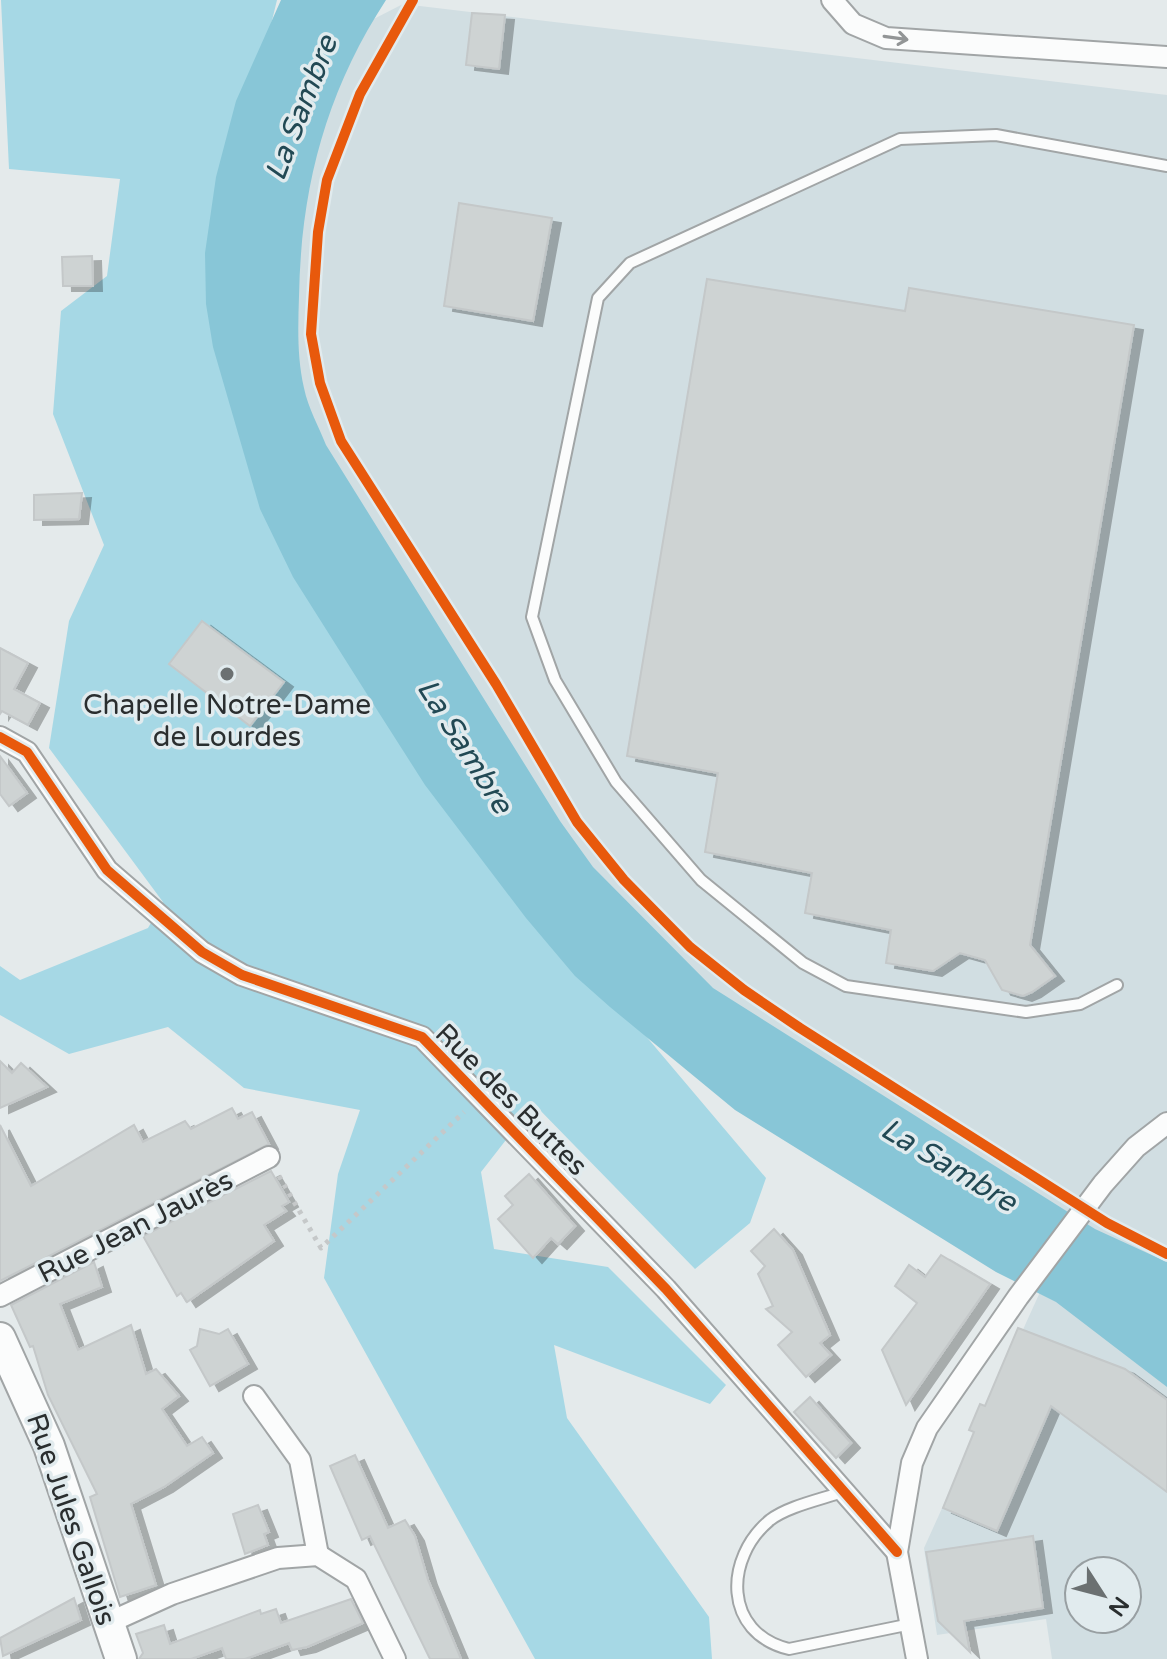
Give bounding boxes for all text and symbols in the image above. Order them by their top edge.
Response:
water label: La Sambre [257,29,347,186]
one-way arrow [883,31,908,46]
marker: Chapelle Notre-Dame de Lourdes [218,665,236,683]
water label: La Sambre [409,672,522,822]
place label: Chapelle Notre-Dame de Lourdes [83,688,371,754]
street label: Rue des Buttes [428,1017,594,1183]
water label: La Sambre [874,1110,1025,1221]
street label: Rue Jean Jaurès [32,1163,239,1291]
street label: Rue Jules Gallois [19,1409,123,1630]
north arrow [1063,1555,1143,1635]
text: N [1103,1591,1134,1621]

